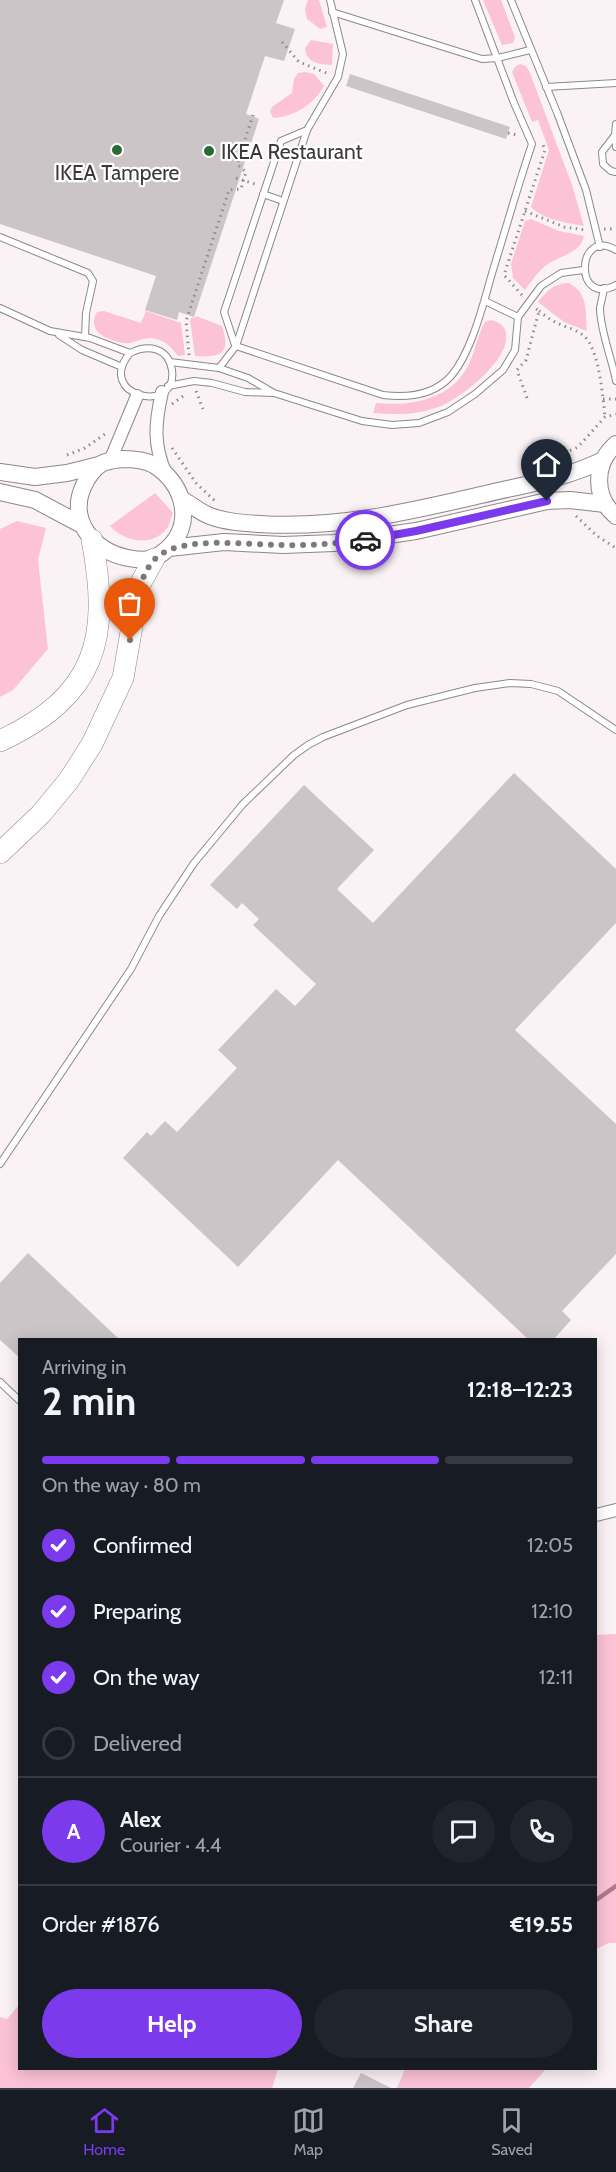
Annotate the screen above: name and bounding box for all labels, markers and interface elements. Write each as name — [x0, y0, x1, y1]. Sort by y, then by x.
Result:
place label: IKEA Restaurant — [221, 139, 363, 164]
marker: IKEA Tampere — [110, 143, 124, 157]
marker: IKEA Restaurant — [202, 144, 216, 158]
place label: IKEA Tampere — [55, 160, 179, 185]
pin — [521, 439, 572, 501]
icon: home — [530, 448, 563, 481]
courier — [335, 510, 395, 570]
icon: car — [349, 524, 382, 557]
pin — [104, 578, 155, 640]
icon: bag — [113, 587, 146, 620]
text: Arriving in — [42, 1355, 126, 1379]
text: 12:18–12:23 — [467, 1376, 573, 1403]
text: 2 min — [42, 1377, 136, 1425]
text: On the way · 80 m — [42, 1473, 201, 1497]
icon: check — [42, 1529, 75, 1562]
text: Confirmed — [93, 1532, 192, 1559]
text: 12:05 — [527, 1533, 573, 1557]
icon: check — [42, 1595, 75, 1628]
text: Preparing — [93, 1598, 181, 1625]
text: 12:10 — [531, 1599, 573, 1623]
icon: check — [42, 1661, 75, 1694]
text: On the way — [93, 1664, 200, 1691]
text: 12:11 — [539, 1665, 573, 1689]
text: Delivered — [93, 1730, 182, 1757]
button: chat — [432, 1800, 495, 1863]
button: phone — [510, 1800, 573, 1863]
text: Alex — [120, 1806, 161, 1833]
text: A — [67, 1818, 80, 1845]
text: Courier · 4.4 — [120, 1833, 221, 1857]
text: Order #1876 — [42, 1911, 160, 1938]
text: €19.55 — [510, 1911, 573, 1938]
button: Help — [42, 1989, 302, 2058]
button: Share — [314, 1989, 573, 2058]
tab: Home — [83, 2104, 125, 2159]
tab: Map — [292, 2104, 325, 2159]
tab: Saved — [491, 2104, 533, 2159]

